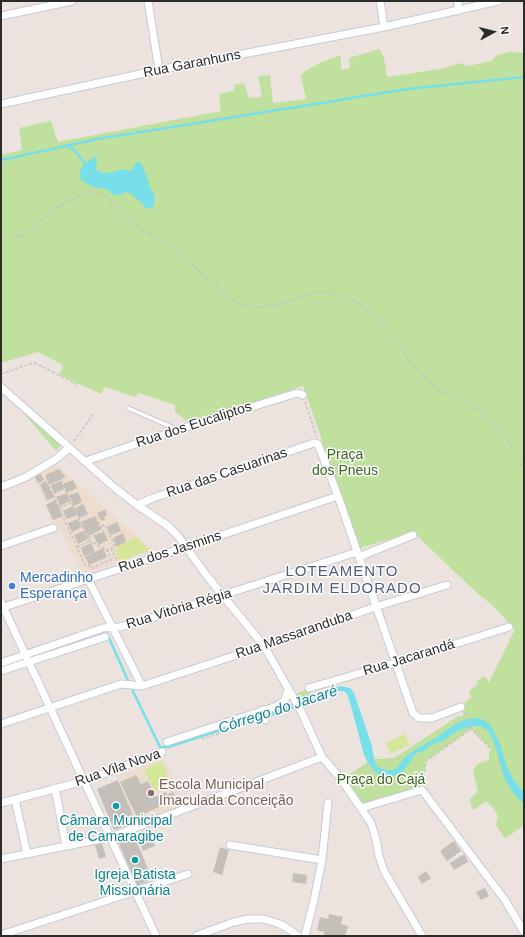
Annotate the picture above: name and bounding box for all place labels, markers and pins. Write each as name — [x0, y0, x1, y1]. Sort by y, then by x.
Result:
place label: Mercadinho Esperança — [20, 570, 93, 602]
marker: Mercadinho Esperança — [7, 581, 17, 591]
place label: Escola Municipal Imaculada Conceição — [159, 777, 294, 810]
marker: Escola Municipal Imaculada Conceição — [146, 788, 156, 798]
marker: Câmara Municipal de Camaragibe — [111, 801, 121, 811]
place label: Câmara Municipal de Camaragibe — [60, 813, 172, 846]
marker: Igreja Batista Missionária — [130, 855, 140, 865]
place label: Igreja Batista Missionária — [94, 867, 176, 900]

